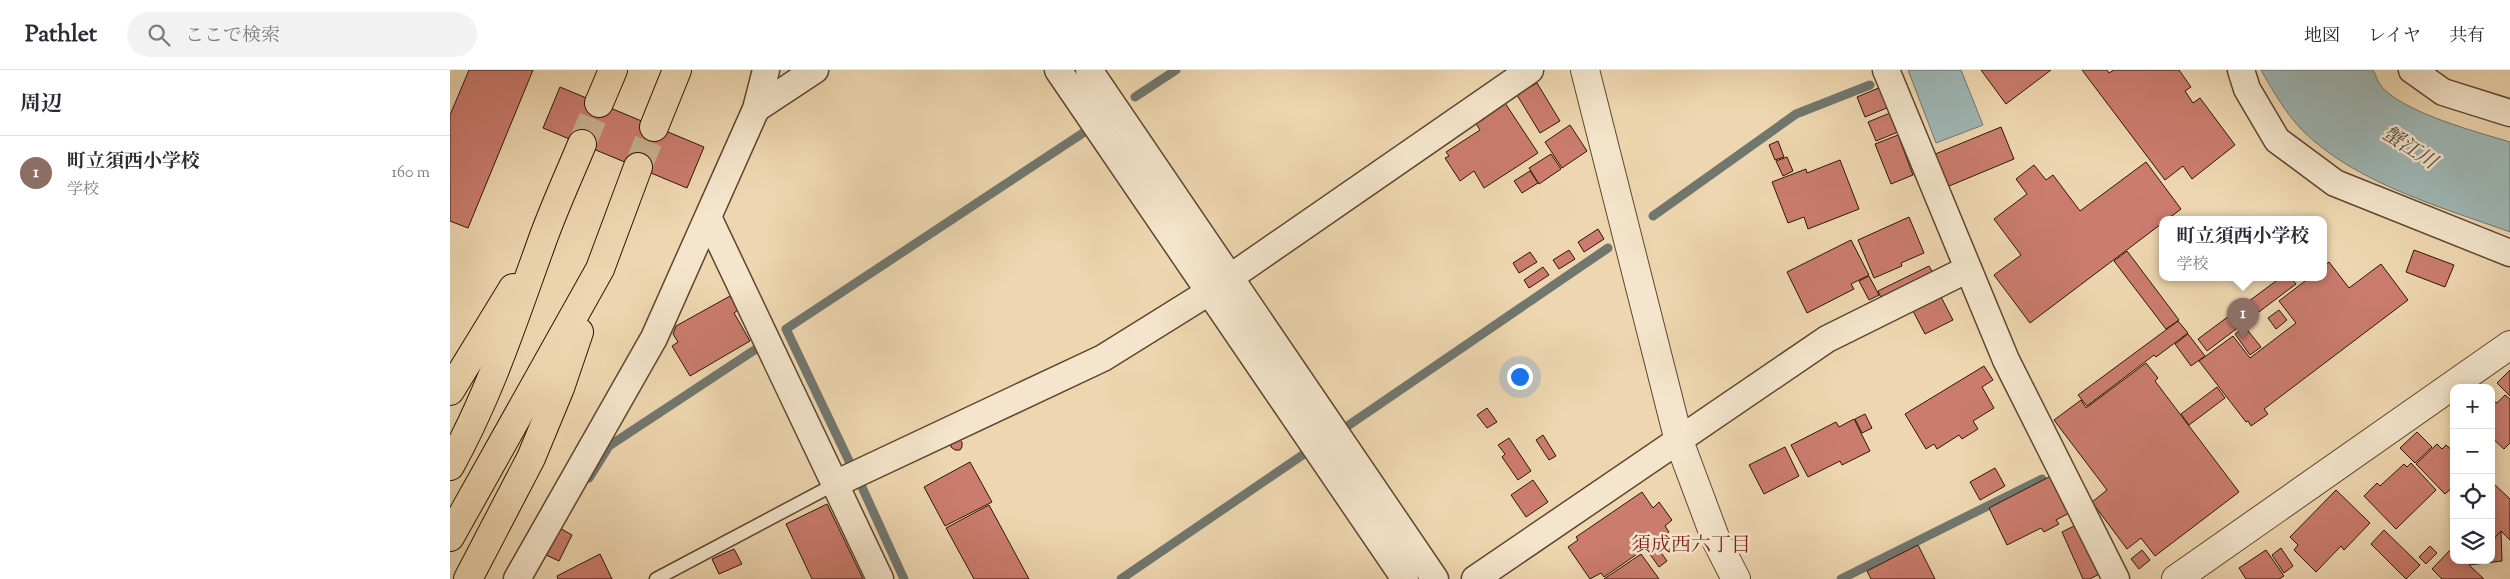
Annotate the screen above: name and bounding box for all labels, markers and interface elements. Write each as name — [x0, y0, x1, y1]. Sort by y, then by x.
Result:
search box — [127, 12, 477, 57]
text: Pathlet — [25, 18, 97, 52]
icon: search — [145, 21, 173, 49]
text: ここで検索 — [185, 23, 280, 50]
text: 地図 — [2304, 24, 2340, 50]
text: レイヤ — [2368, 24, 2421, 50]
text: 共有 — [2449, 24, 2485, 50]
text: 周辺 — [20, 90, 62, 120]
water label: 蟹江川 — [2376, 121, 2443, 179]
text: 町立須西小学校 — [67, 149, 200, 176]
text: 1 — [33, 162, 39, 185]
text: 160 m — [392, 162, 430, 185]
text: 学校 — [67, 179, 99, 202]
popup — [2159, 216, 2327, 281]
text: 町立須西小学校 — [2176, 224, 2310, 251]
text: 学校 — [2176, 254, 2209, 277]
pin: 1 — [2227, 298, 2259, 339]
your location — [1507, 364, 1533, 390]
map controls — [2450, 384, 2495, 564]
button: + — [2450, 384, 2495, 429]
button: − — [2450, 429, 2495, 474]
button: locate — [2450, 474, 2495, 519]
button: layers — [2450, 519, 2495, 564]
district label: 須成西六丁目 — [1631, 532, 1751, 561]

